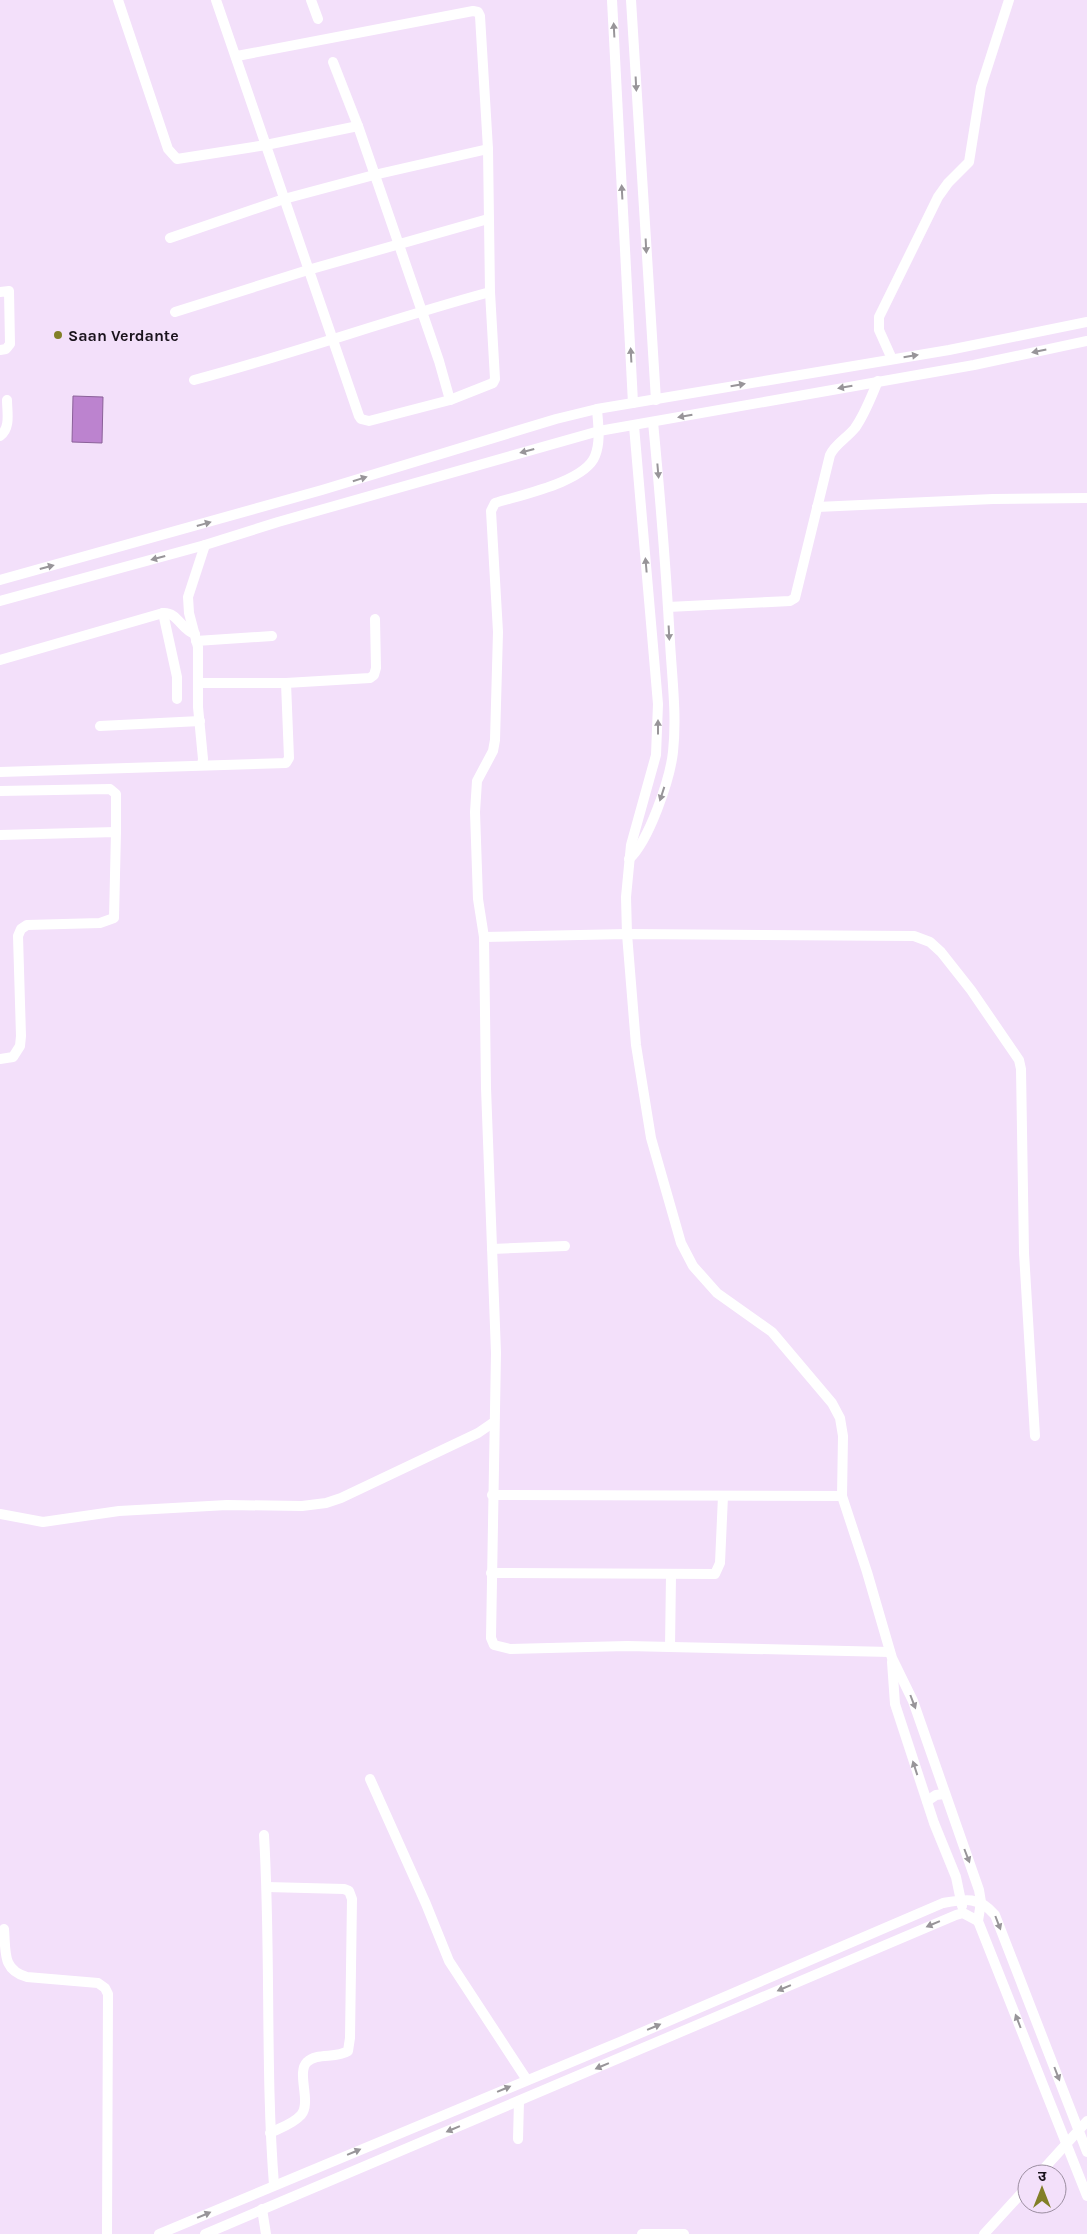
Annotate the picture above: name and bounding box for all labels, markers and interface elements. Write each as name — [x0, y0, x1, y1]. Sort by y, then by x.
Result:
one-way arrow — [609, 22, 617, 38]
one-way arrow — [633, 76, 641, 92]
one-way arrow — [618, 184, 626, 200]
one-way arrow — [642, 238, 650, 254]
place label: Saan Verdante — [68, 326, 179, 345]
marker: Saan Verdante — [52, 329, 64, 341]
one-way arrow — [626, 346, 634, 362]
one-way arrow — [1032, 347, 1047, 355]
one-way arrow — [903, 351, 919, 359]
one-way arrow — [730, 381, 746, 389]
one-way arrow — [837, 383, 853, 391]
one-way arrow — [677, 413, 693, 421]
one-way arrow — [519, 447, 534, 455]
one-way arrow — [654, 463, 662, 479]
one-way arrow — [352, 474, 367, 482]
one-way arrow — [196, 519, 211, 527]
one-way arrow — [150, 554, 165, 562]
one-way arrow — [641, 556, 649, 572]
one-way arrow — [39, 563, 55, 571]
one-way arrow — [666, 625, 674, 641]
one-way arrow — [654, 718, 662, 734]
one-way arrow — [657, 786, 665, 801]
one-way arrow — [910, 1695, 917, 1710]
one-way arrow — [911, 1760, 919, 1775]
one-way arrow — [963, 1848, 971, 1863]
one-way arrow — [994, 1916, 1002, 1931]
one-way arrow — [926, 1921, 940, 1929]
one-way arrow — [777, 1985, 791, 1993]
one-way arrow — [1013, 2014, 1021, 2028]
one-way arrow — [647, 2023, 662, 2031]
one-way arrow — [594, 2062, 609, 2070]
one-way arrow — [1054, 2067, 1061, 2082]
one-way arrow — [497, 2085, 511, 2093]
one-way arrow — [445, 2125, 460, 2133]
one-way arrow — [347, 2148, 361, 2156]
north arrow — [1017, 2164, 1067, 2214]
text: उ — [1038, 2168, 1047, 2185]
one-way arrow — [197, 2211, 212, 2219]

